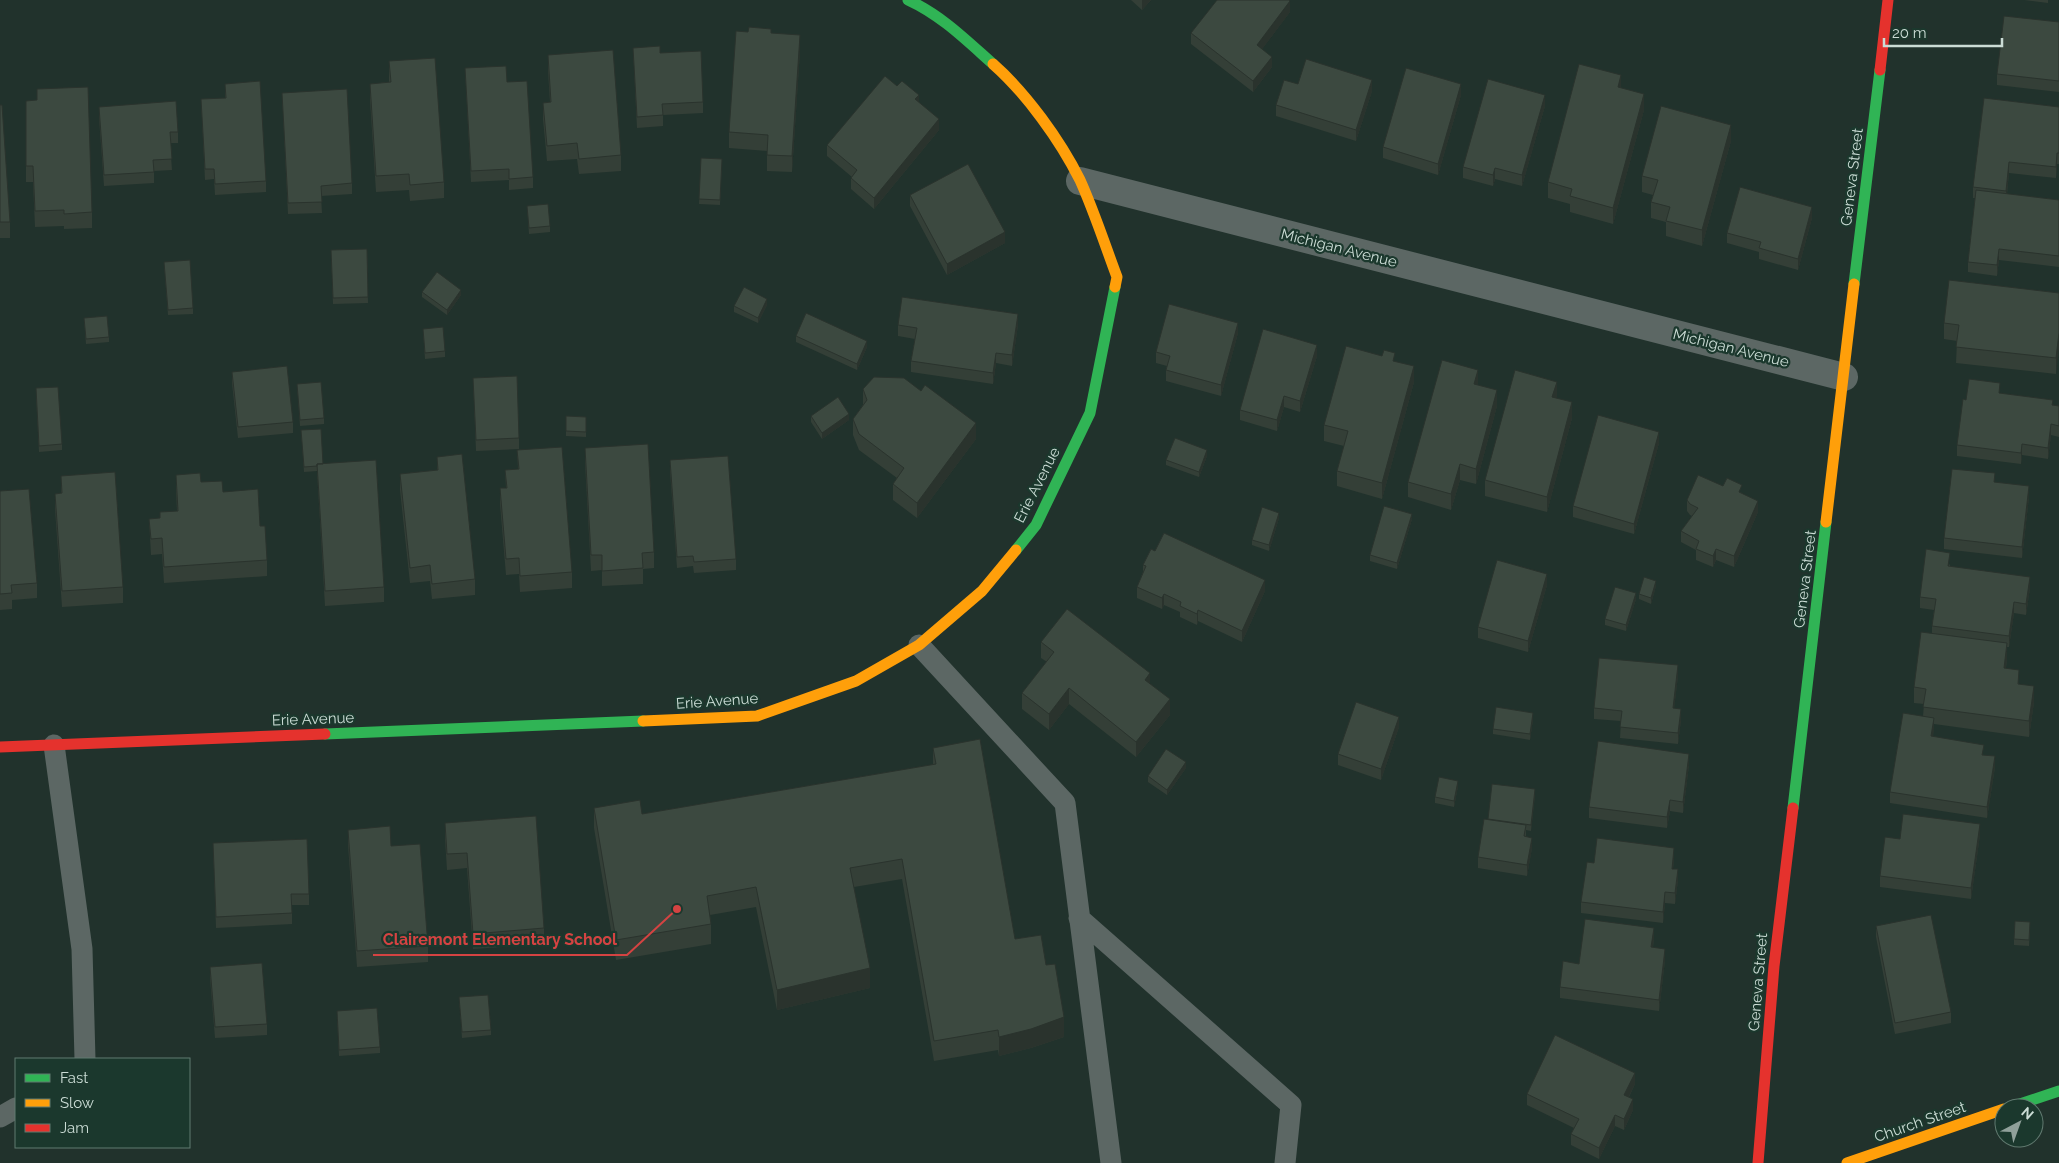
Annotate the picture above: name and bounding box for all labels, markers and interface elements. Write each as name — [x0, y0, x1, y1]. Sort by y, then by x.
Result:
scale bar — [1884, 15, 2002, 47]
text: 20 m — [1892, 24, 1927, 42]
street label: Geneva Street — [1837, 127, 1867, 227]
street label: Michigan Avenue — [1279, 225, 1399, 271]
street label: Michigan Avenue — [1671, 325, 1791, 371]
street label: Erie Avenue — [1010, 444, 1064, 526]
street label: Geneva Street — [1790, 529, 1820, 629]
street label: Erie Avenue — [675, 689, 759, 713]
street label: Erie Avenue — [272, 709, 355, 729]
callout: Clairemont Elementary School — [373, 924, 627, 955]
text: Clairemont Elementary School — [383, 930, 618, 949]
street label: Geneva Street — [1745, 932, 1771, 1032]
legend — [15, 1058, 190, 1148]
text: Fast — [60, 1069, 88, 1087]
text: Slow — [60, 1094, 94, 1112]
street label: Church Street — [1872, 1098, 1968, 1146]
north arrow — [1994, 1098, 2044, 1148]
text: N — [2018, 1104, 2037, 1123]
text: Jam — [60, 1119, 89, 1137]

